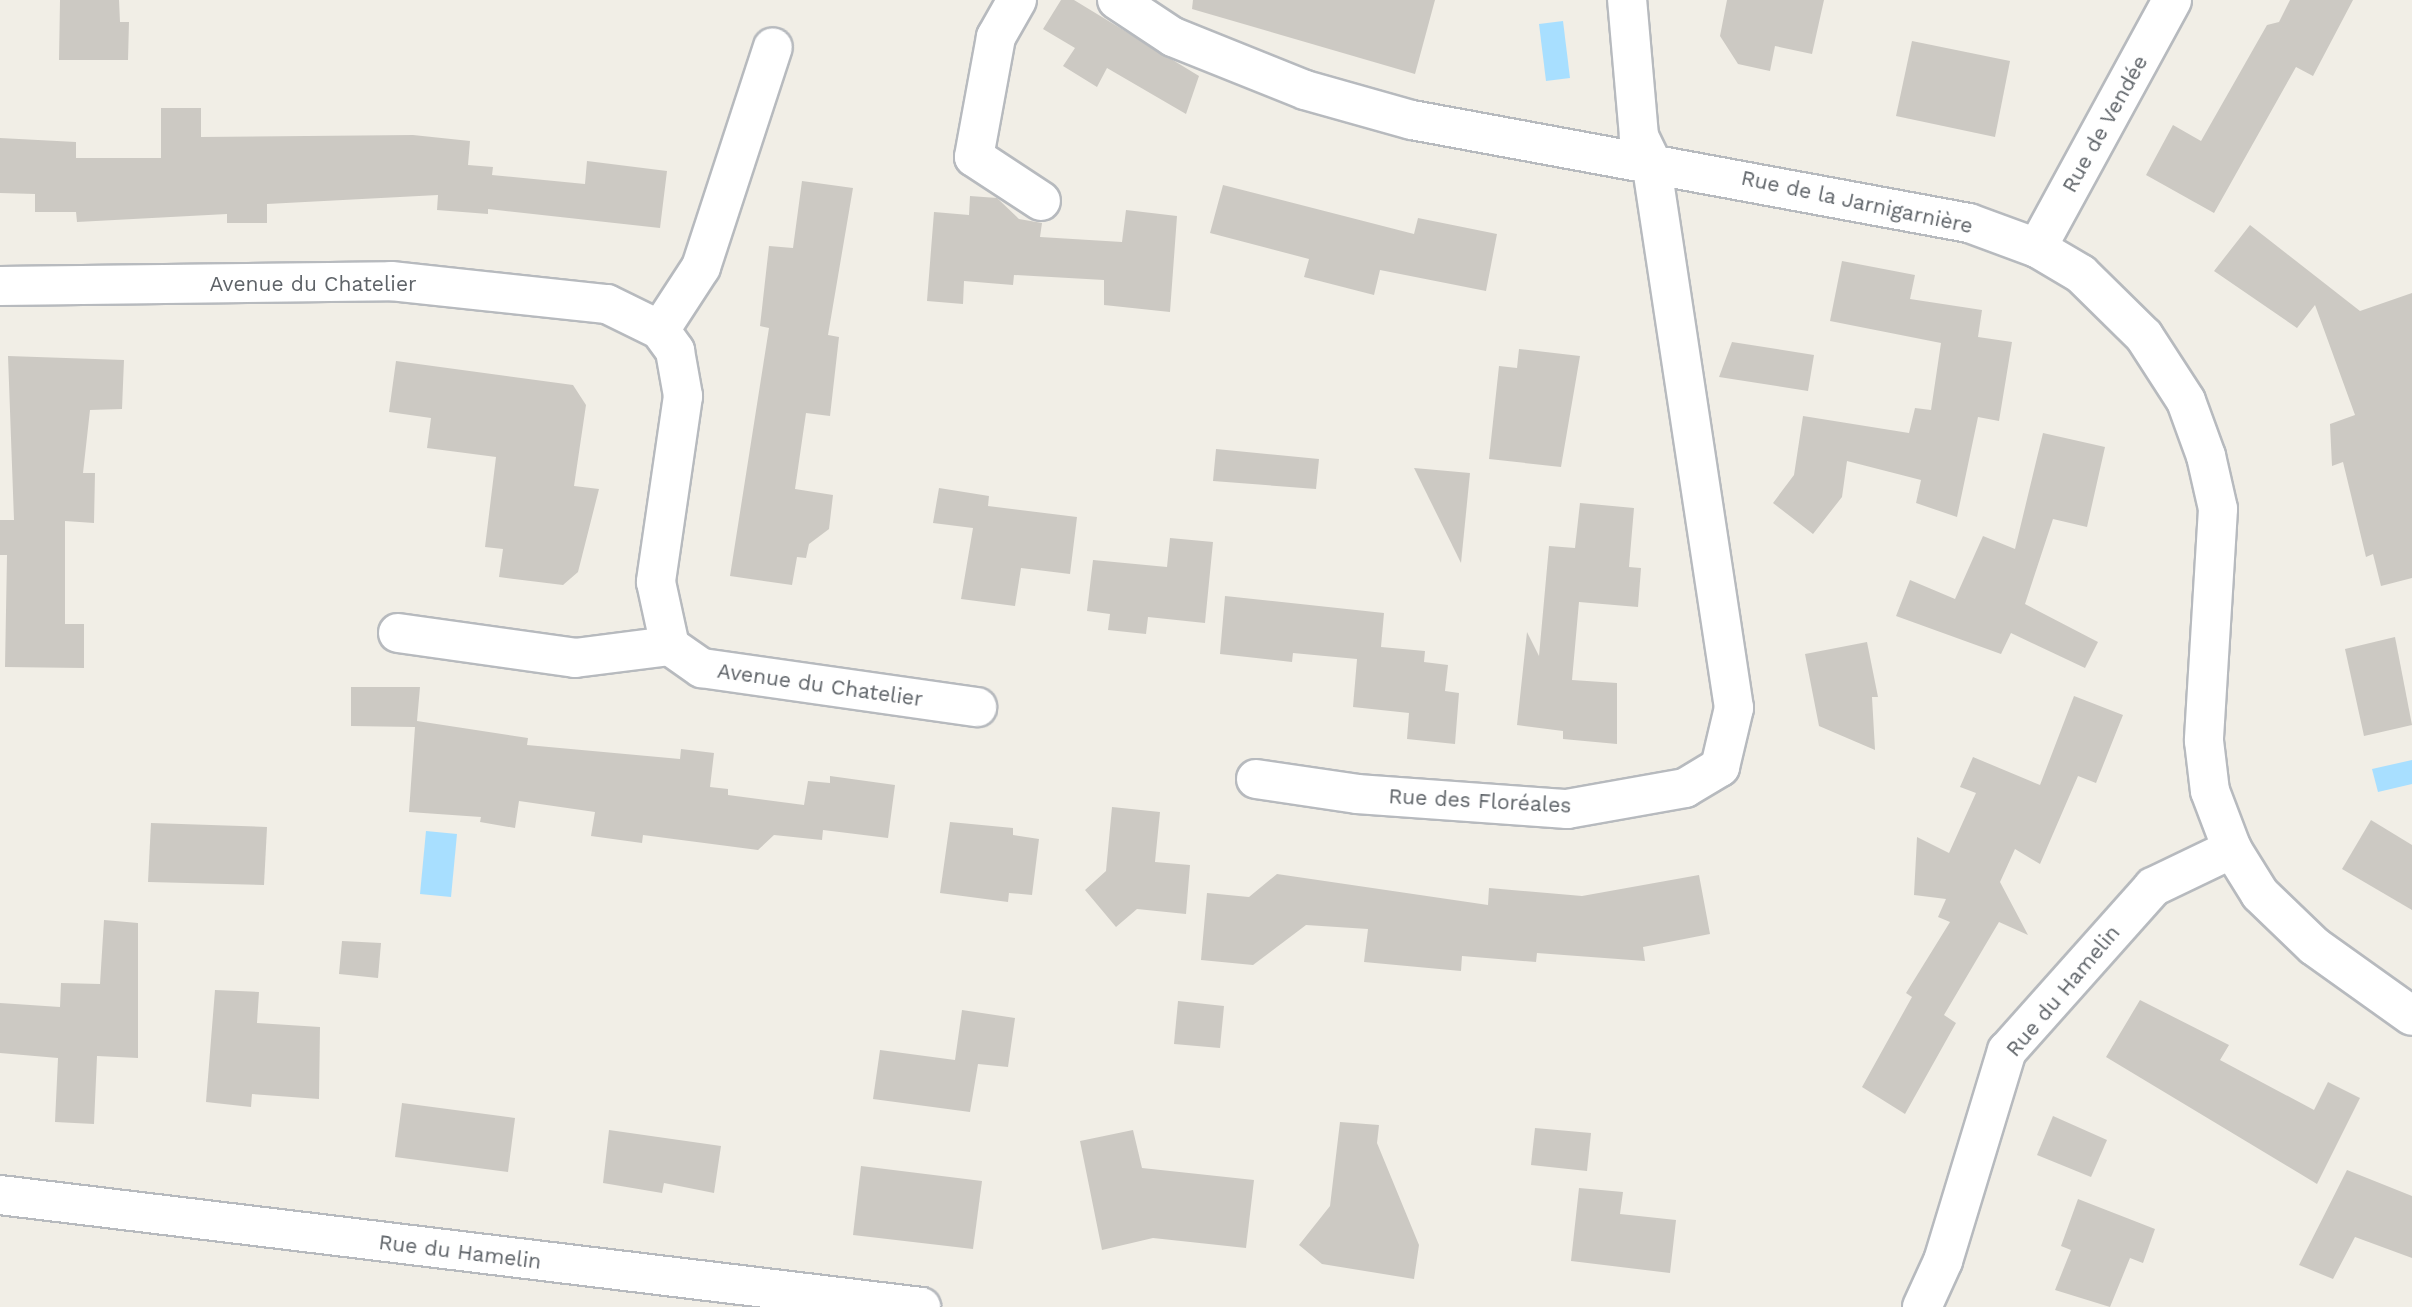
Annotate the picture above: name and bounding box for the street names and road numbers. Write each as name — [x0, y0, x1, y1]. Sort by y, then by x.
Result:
street label: Rue de Vendée — [2057, 51, 2153, 197]
street label: Rue de la Jarnigarnière — [1738, 165, 1976, 239]
street label: Avenue du Chatelier — [209, 271, 417, 297]
street label: Avenue du Chatelier — [716, 658, 924, 712]
street label: Rue des Floréales — [1388, 784, 1572, 818]
street label: Rue du Hamelin — [2001, 920, 2125, 1062]
street label: Rue du Hamelin — [377, 1230, 543, 1274]

